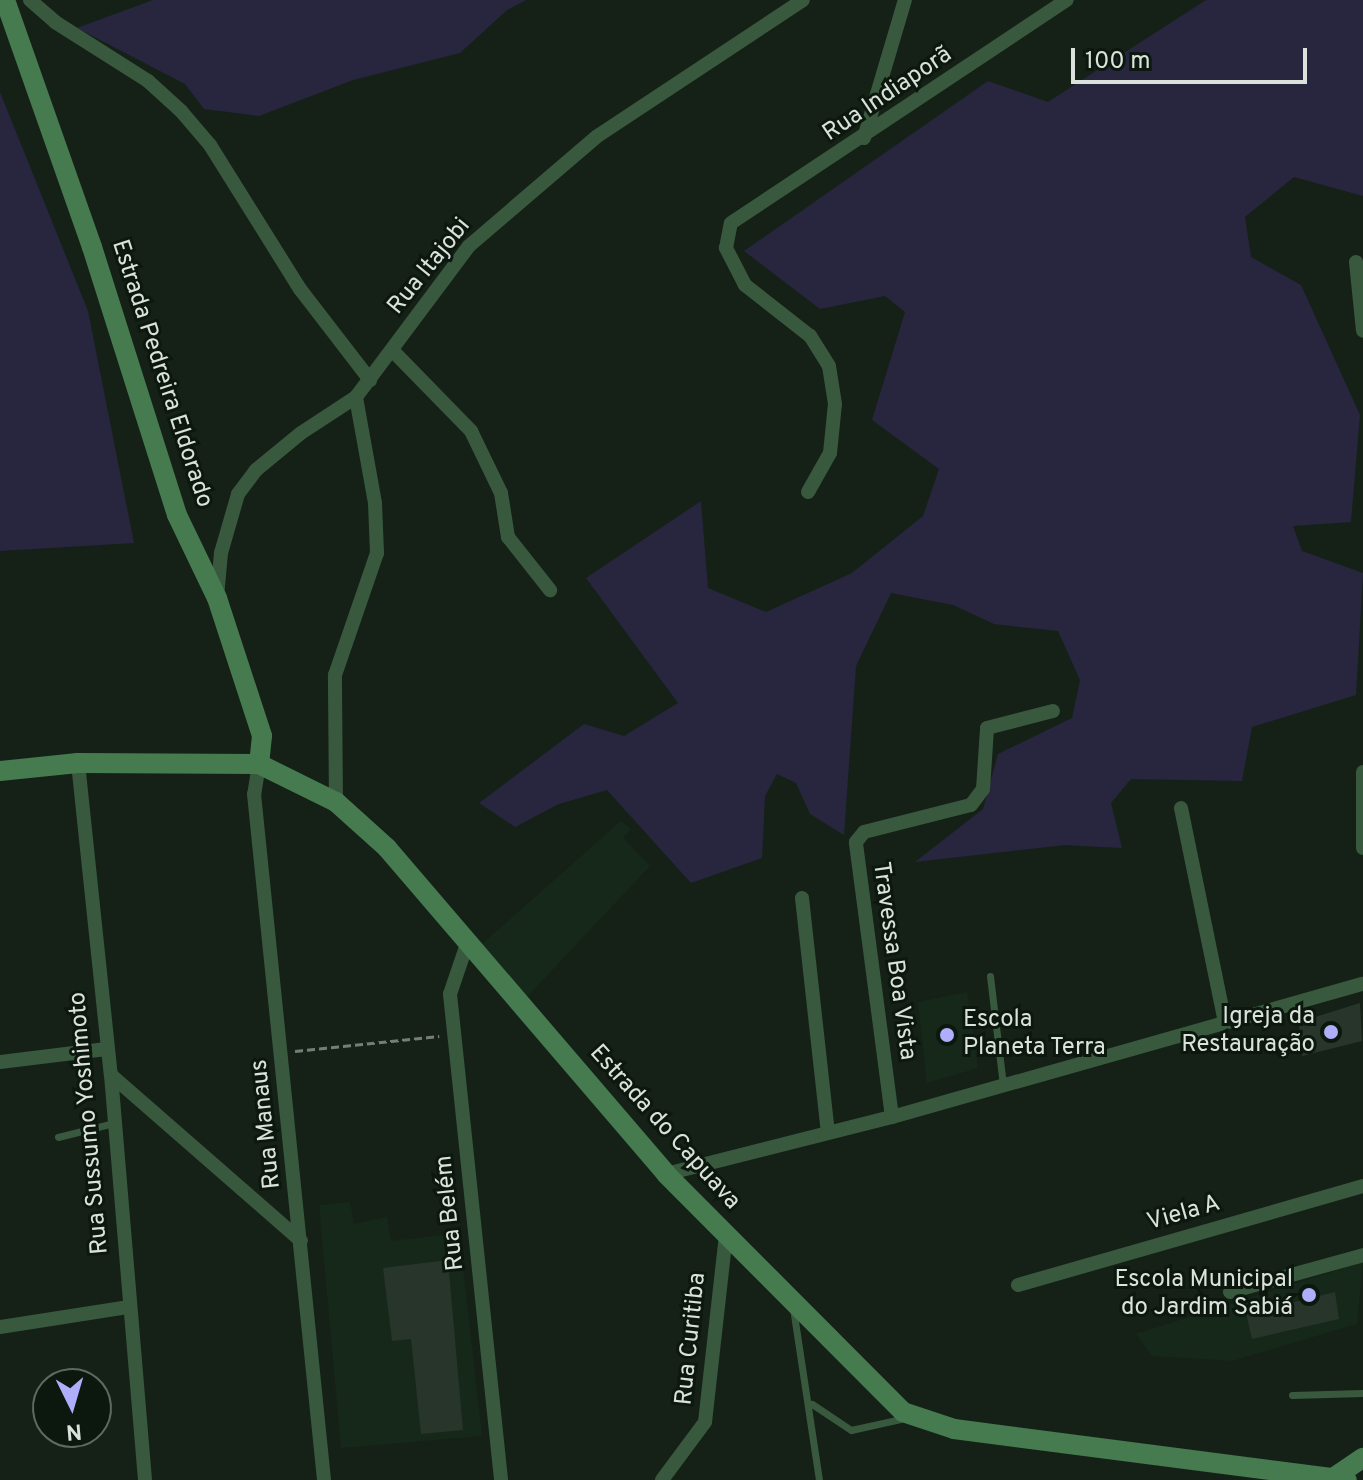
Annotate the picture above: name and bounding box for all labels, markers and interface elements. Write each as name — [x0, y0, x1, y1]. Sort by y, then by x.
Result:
scale bar — [1075, 32, 1311, 82]
street label: Rua Indiaporã — [818, 41, 958, 149]
text: 100 m — [1085, 47, 1151, 77]
street label: Rua Itajobi — [382, 213, 478, 321]
street label: Estrada Pedreira Eldorado — [104, 237, 218, 511]
street label: Travessa Boa Vista — [865, 860, 921, 1062]
street label: Rua Sussumo Yoshimoto — [64, 990, 116, 1256]
place label: Igreja da Restauração — [1181, 1004, 1315, 1060]
place label: Escola Planeta Terra — [963, 1007, 1107, 1063]
marker: Igreja da Restauração — [1322, 1023, 1340, 1041]
marker: Escola Planeta Terra — [938, 1026, 956, 1044]
street label: Estrada do Capuava — [582, 1040, 746, 1216]
street label: Rua Manaus — [246, 1058, 288, 1190]
street label: Rua Belém — [431, 1154, 471, 1272]
street label: Viela A — [1144, 1190, 1224, 1238]
place label: Escola Municipal do Jardim Sabiá — [1114, 1267, 1293, 1323]
street label: Rua Curitiba — [671, 1271, 713, 1407]
marker: Escola Municipal do Jardim Sabiá — [1300, 1286, 1318, 1304]
north arrow — [32, 1368, 112, 1448]
text: N — [65, 1416, 83, 1445]

